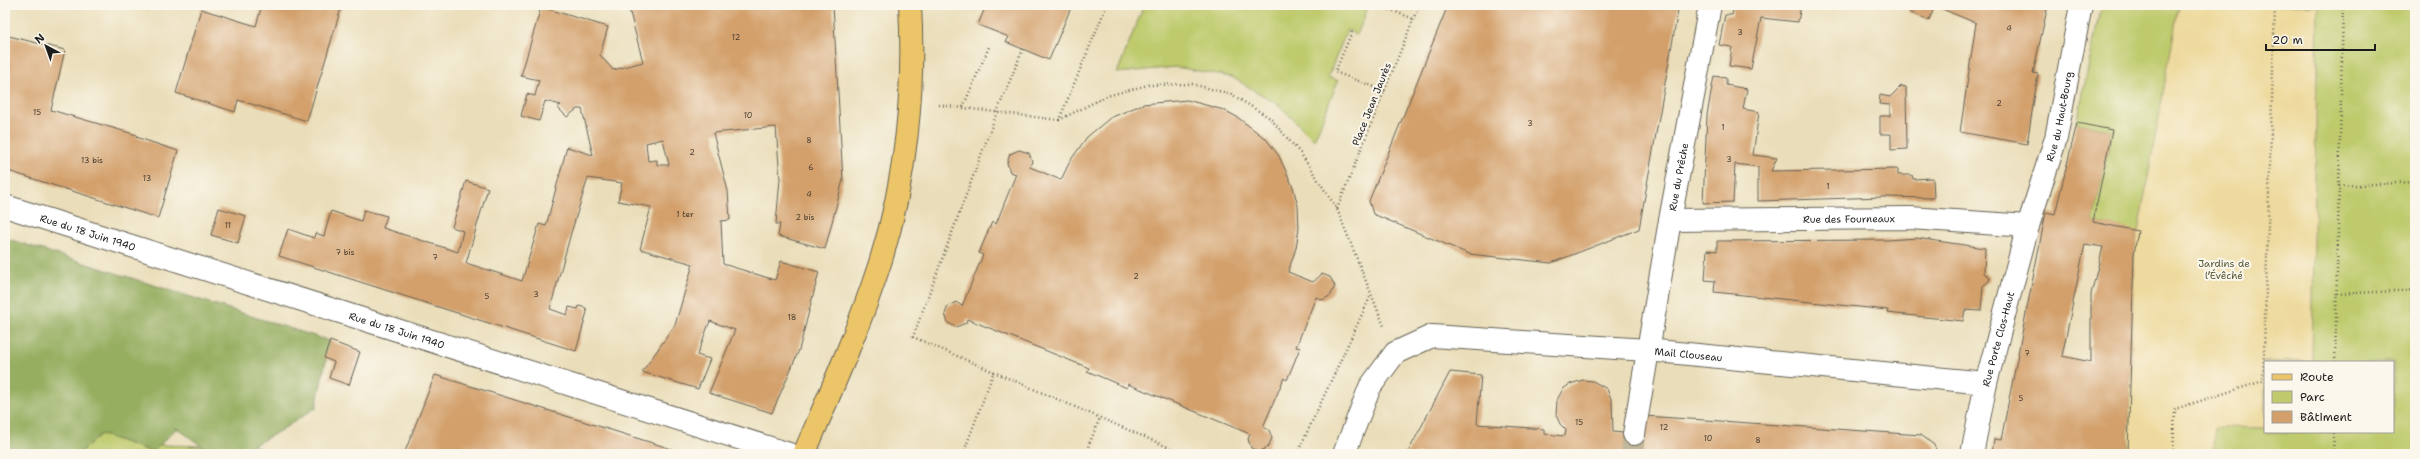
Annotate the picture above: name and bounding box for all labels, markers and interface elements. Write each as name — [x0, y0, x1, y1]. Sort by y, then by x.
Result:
house number: 4 — [2006, 23, 2012, 34]
north arrow — [26, 26, 66, 66]
scale bar — [2266, 26, 2375, 52]
house number: 3 — [1737, 27, 1743, 38]
text: N — [32, 30, 48, 47]
house number: 12 — [732, 32, 741, 43]
text: 20 m — [2272, 32, 2303, 48]
street label: Place Jean Jaurès — [1349, 61, 1394, 148]
street label: Rue du Haut-Bourg — [2043, 70, 2075, 163]
house number: 2 — [1996, 98, 2002, 109]
house number: 15 — [33, 107, 41, 118]
house number: 10 — [744, 110, 752, 121]
house number: 3 — [1527, 118, 1533, 129]
house number: 1 — [1721, 122, 1725, 133]
house number: 8 — [806, 135, 812, 146]
street label: Rue du Prêche — [1666, 141, 1691, 212]
house number: 2 — [689, 147, 695, 158]
house number: 3 — [1726, 154, 1732, 165]
house number: 13 bis — [81, 155, 103, 166]
house number: 6 — [808, 162, 814, 173]
house number: 13 — [143, 173, 151, 184]
house number: 1 — [1826, 181, 1830, 192]
house number: 4 — [806, 189, 812, 200]
house number: 1 ter — [676, 209, 694, 220]
street label: Rue du 18 Juin 1940 — [38, 212, 137, 254]
house number: 2 bis — [795, 212, 815, 223]
street label: Rue des Fourneaux — [1803, 212, 1895, 226]
house number: 11 — [225, 220, 231, 231]
house number: 7 bis — [335, 247, 355, 258]
house number: 7 — [432, 252, 438, 263]
park label: Jardins de l’Évêché — [2198, 257, 2250, 282]
house number: 2 — [1133, 271, 1139, 282]
house number: 3 — [533, 289, 539, 300]
street label: Rue Porte Clos-Haut — [1979, 290, 2017, 388]
house number: 5 — [485, 291, 490, 302]
street label: Rue du 18 Juin 1940 — [347, 309, 446, 352]
house number: 18 — [788, 312, 796, 323]
street label: Mail Clouseau — [1654, 345, 1723, 364]
house number: 7 — [2024, 348, 2030, 359]
legend — [2264, 361, 2394, 433]
text: Route — [2300, 369, 2334, 385]
text: Parc — [2300, 389, 2325, 405]
house number: 5 — [2019, 393, 2024, 404]
text: Bâtiment — [2300, 409, 2352, 425]
house number: 15 — [1575, 417, 1583, 428]
house number: 12 — [1660, 422, 1669, 433]
house number: 10 — [1704, 433, 1712, 444]
house number: 8 — [1755, 435, 1761, 446]

